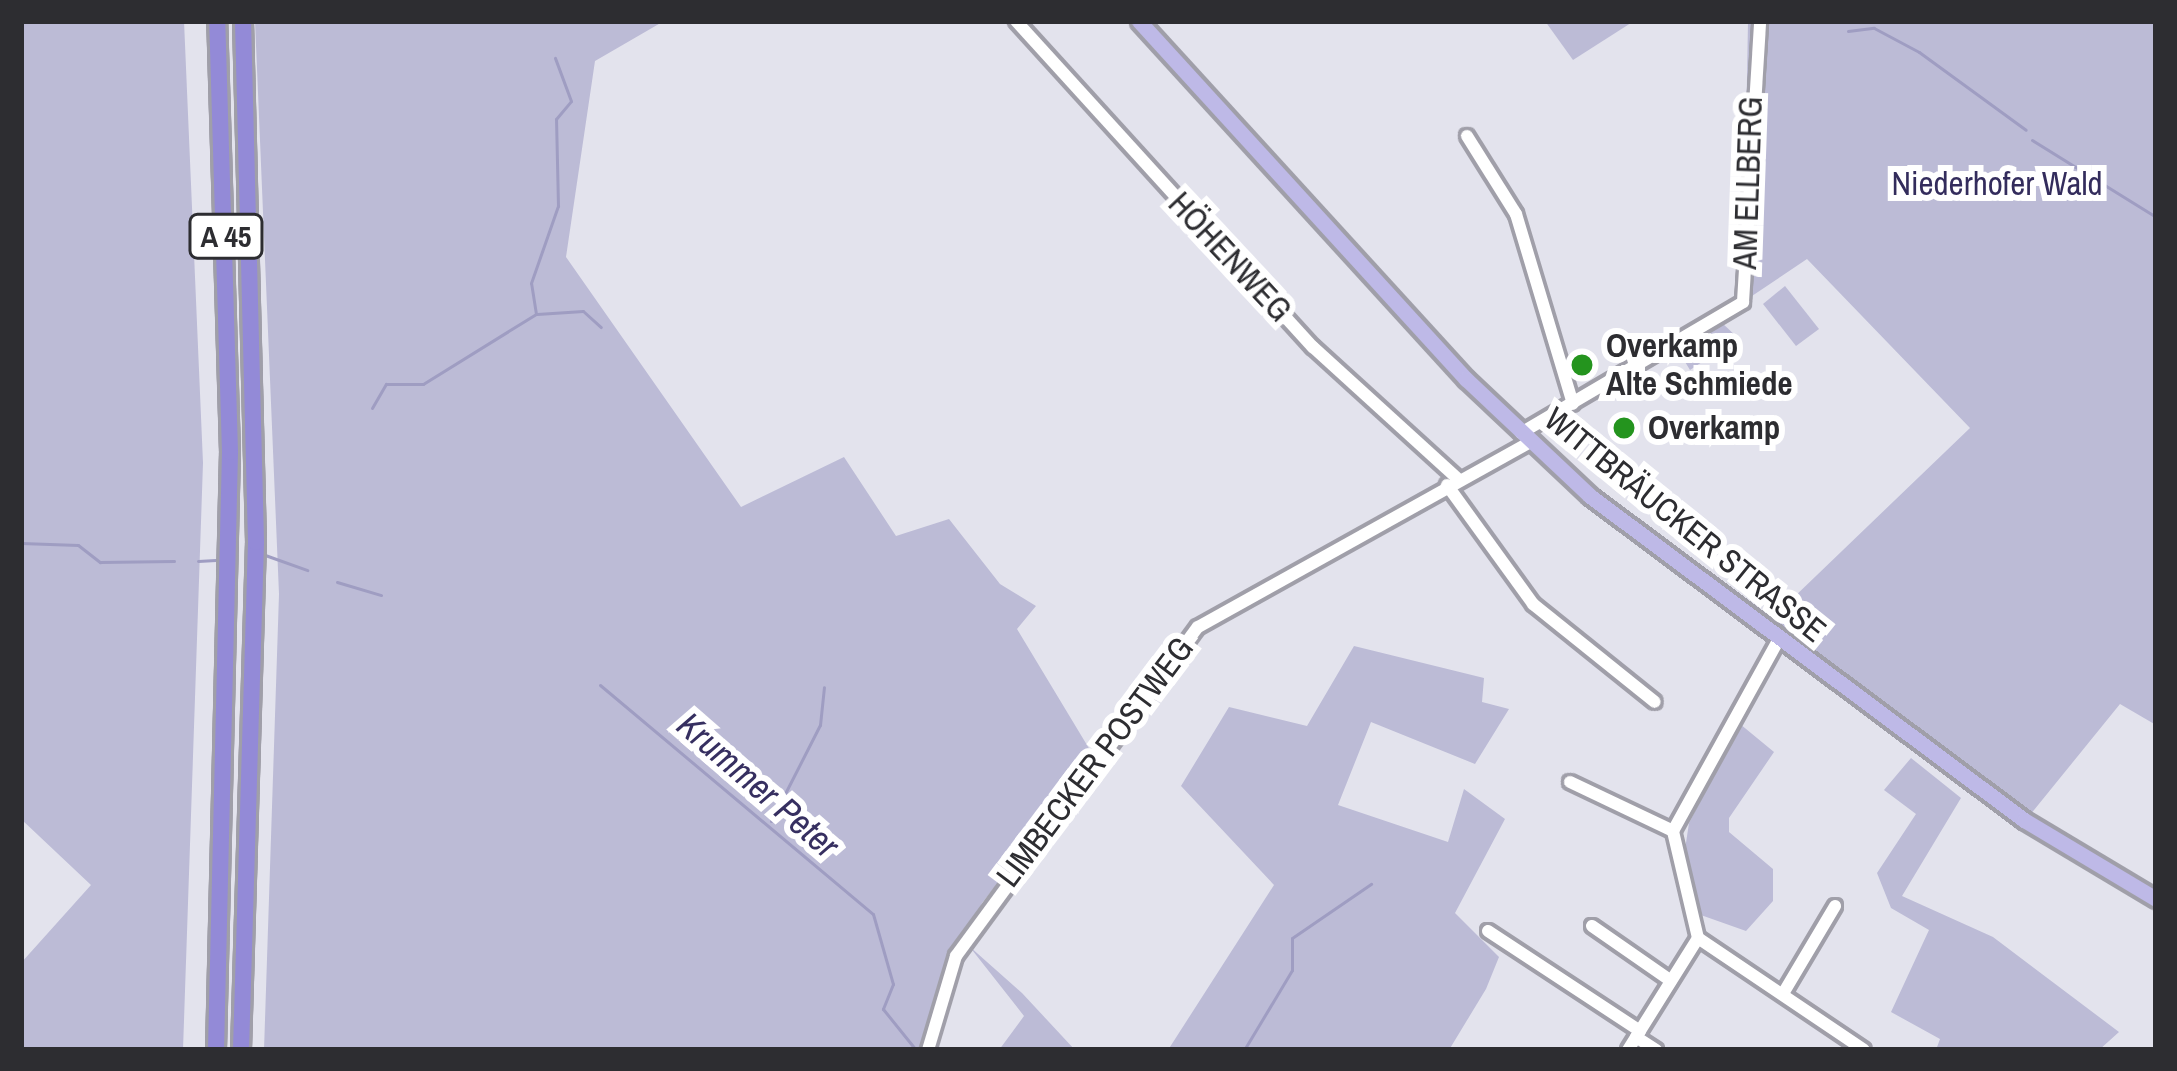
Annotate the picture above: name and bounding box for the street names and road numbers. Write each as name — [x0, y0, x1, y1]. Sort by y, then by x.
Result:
street label: AM ELLBERG — [1725, 96, 1771, 270]
street label: HÖHENWEG — [1160, 184, 1300, 330]
road number: A 45 — [187, 212, 265, 260]
street label: WITTBRÄUCKER STRASSE — [1536, 399, 1834, 651]
street label: LIMBECKER POSTWEG — [988, 629, 1202, 895]

